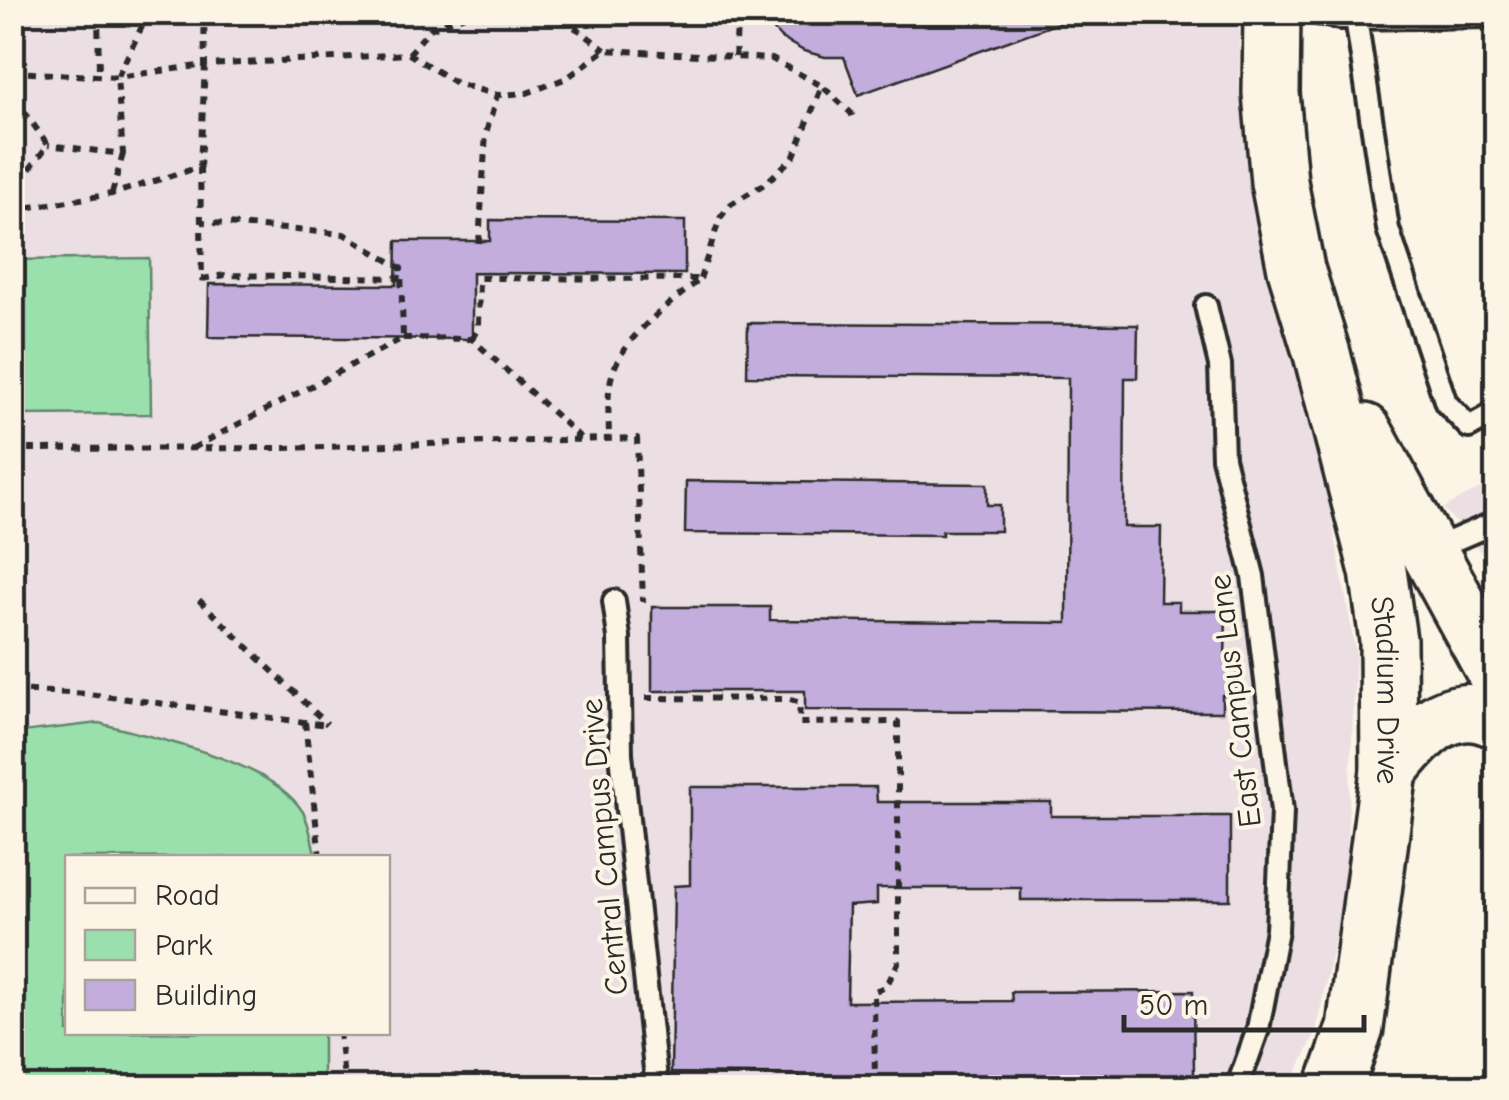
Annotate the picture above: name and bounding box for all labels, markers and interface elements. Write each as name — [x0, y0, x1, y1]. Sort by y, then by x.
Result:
street label: East Campus Lane — [1201, 572, 1269, 830]
street label: Stadium Drive — [1363, 594, 1408, 787]
street label: Central Campus Drive — [573, 697, 635, 997]
legend — [65, 855, 390, 1035]
text: Road — [155, 878, 220, 913]
text: Park — [155, 928, 213, 963]
scale bar — [1124, 970, 1364, 1032]
text: Building — [155, 978, 258, 1013]
text: 50 m — [1139, 988, 1208, 1023]

